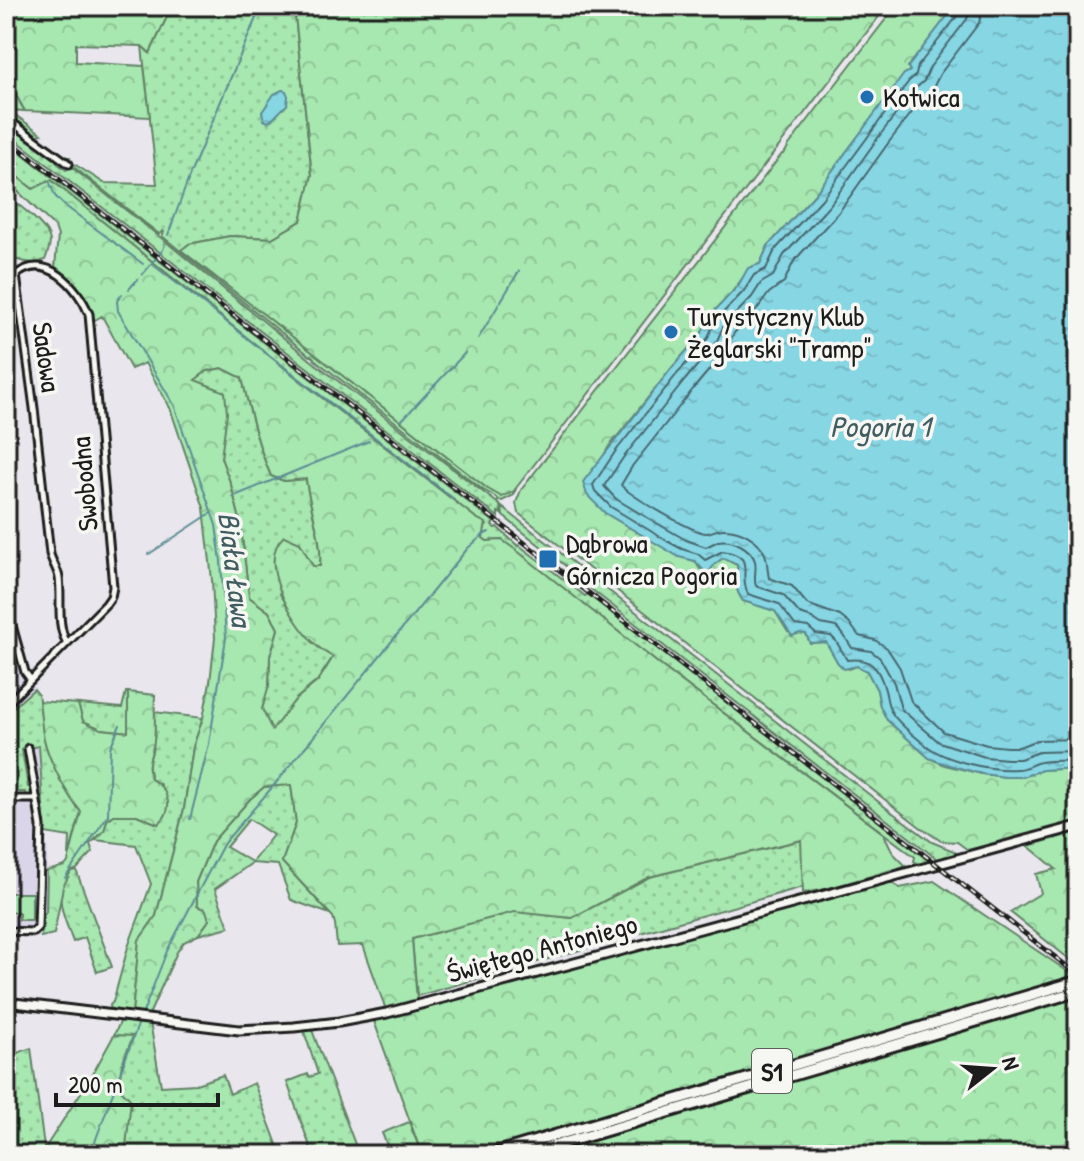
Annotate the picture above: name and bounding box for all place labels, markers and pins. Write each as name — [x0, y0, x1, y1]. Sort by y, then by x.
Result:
place label: Kotwica — [883, 78, 960, 116]
marker: Kotwica — [858, 88, 876, 106]
place label: Turystyczny Klub Żeglarski "Tramp" — [687, 297, 872, 367]
marker: Turystyczny Klub Żeglarski "Tramp" — [662, 323, 680, 341]
place label: Dąbrowa Górnicza Pogoria — [566, 524, 737, 594]
marker: Dąbrowa Górnicza Pogoria — [537, 548, 559, 570]

